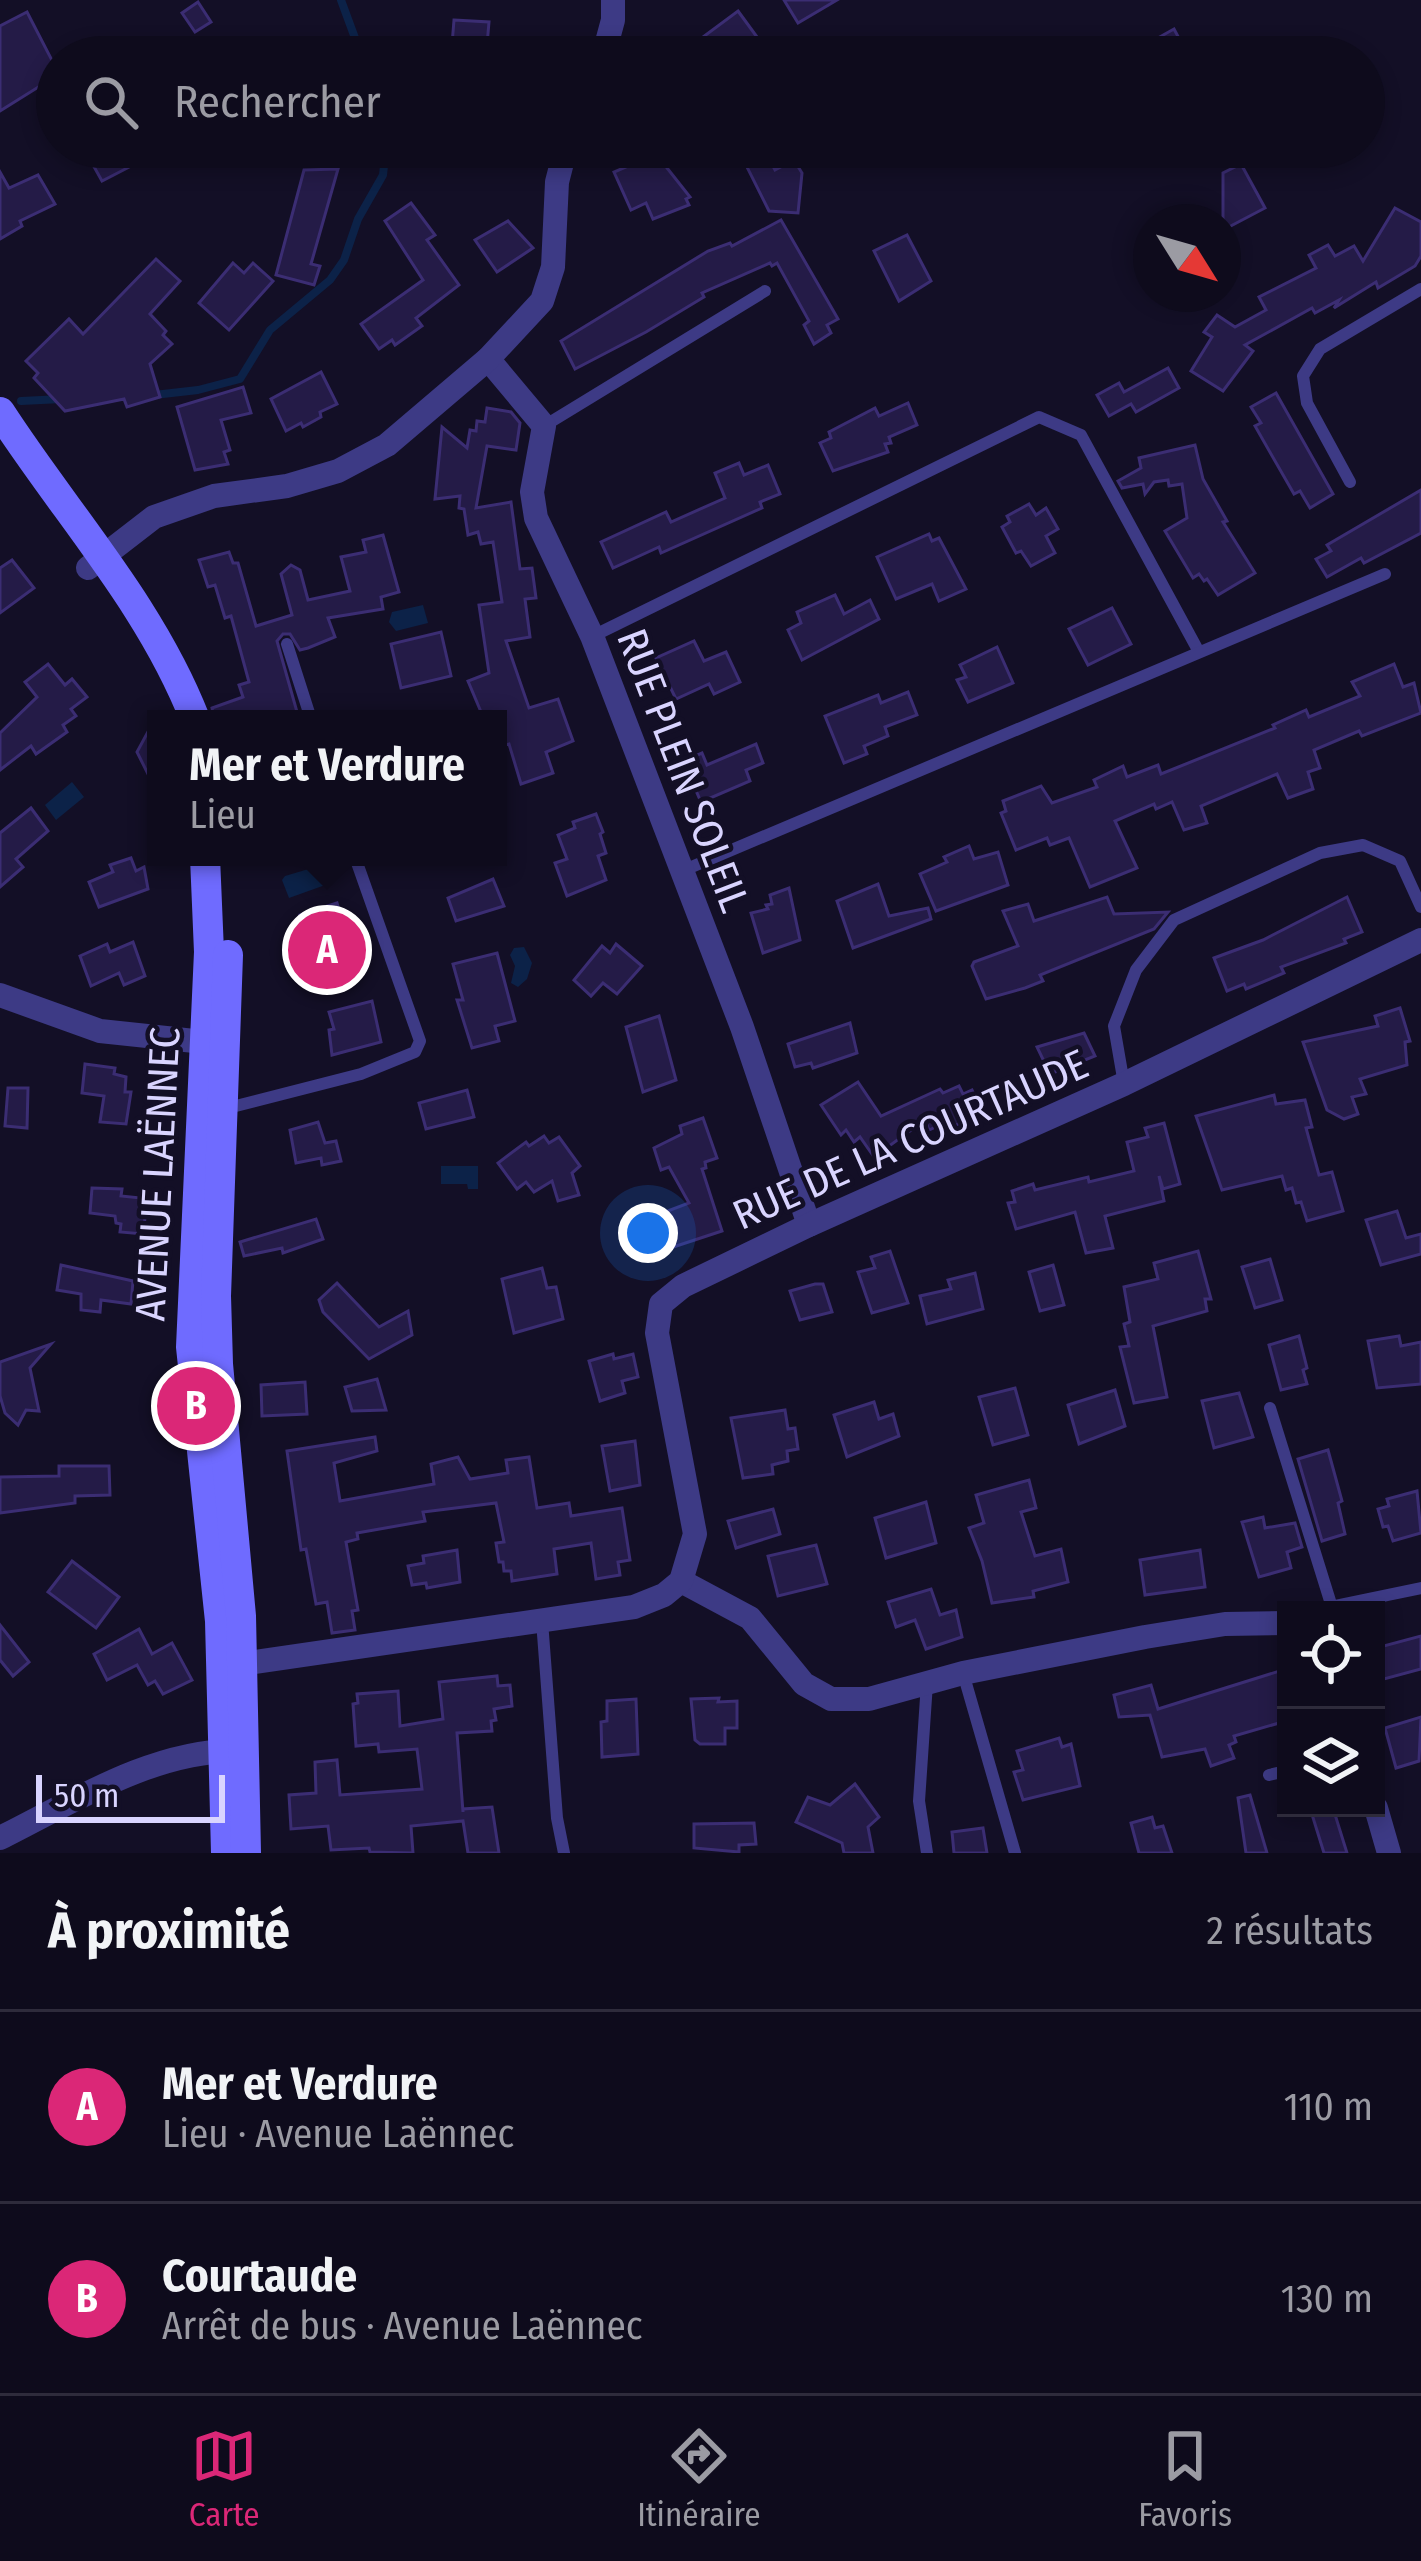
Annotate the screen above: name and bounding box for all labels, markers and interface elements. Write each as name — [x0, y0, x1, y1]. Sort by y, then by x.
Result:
search box — [36, 36, 1385, 168]
icon: search — [78, 69, 144, 135]
text: Rechercher — [174, 75, 381, 129]
north arrow — [1133, 204, 1241, 312]
street label: RUE PLEIN SOLEIL — [606, 622, 760, 919]
popup — [147, 710, 507, 866]
text: Mer et Verdure — [189, 738, 465, 792]
text: Lieu — [189, 792, 256, 838]
pin: A — [288, 905, 366, 995]
street label: AVENUE LAËNNEC — [125, 1026, 191, 1322]
street label: RUE DE LA COURTAUDE — [725, 1039, 1095, 1241]
your location — [618, 1203, 678, 1263]
pin: B — [157, 1361, 235, 1451]
map controls — [1277, 1601, 1385, 1817]
button: locate — [1277, 1601, 1385, 1709]
button: layers — [1277, 1709, 1385, 1817]
scale bar — [36, 1769, 225, 1822]
text: 50 m — [54, 1776, 119, 1816]
text: À proximité — [48, 1900, 290, 1962]
text: 2 résultats — [1207, 1908, 1373, 1954]
text: Mer et Verdure — [162, 2057, 438, 2111]
text: A — [76, 2084, 98, 2130]
text: 110 m — [1284, 2084, 1373, 2130]
text: Lieu · Avenue Laënnec — [162, 2111, 514, 2157]
text: Courtaude — [162, 2249, 357, 2303]
text: B — [76, 2276, 98, 2322]
text: 130 m — [1281, 2276, 1373, 2322]
text: Arrêt de bus · Avenue Laënnec — [162, 2303, 642, 2349]
tab: Carte — [189, 2423, 260, 2535]
tab: Itinéraire — [637, 2423, 761, 2535]
tab: Favoris — [1138, 2423, 1232, 2535]

